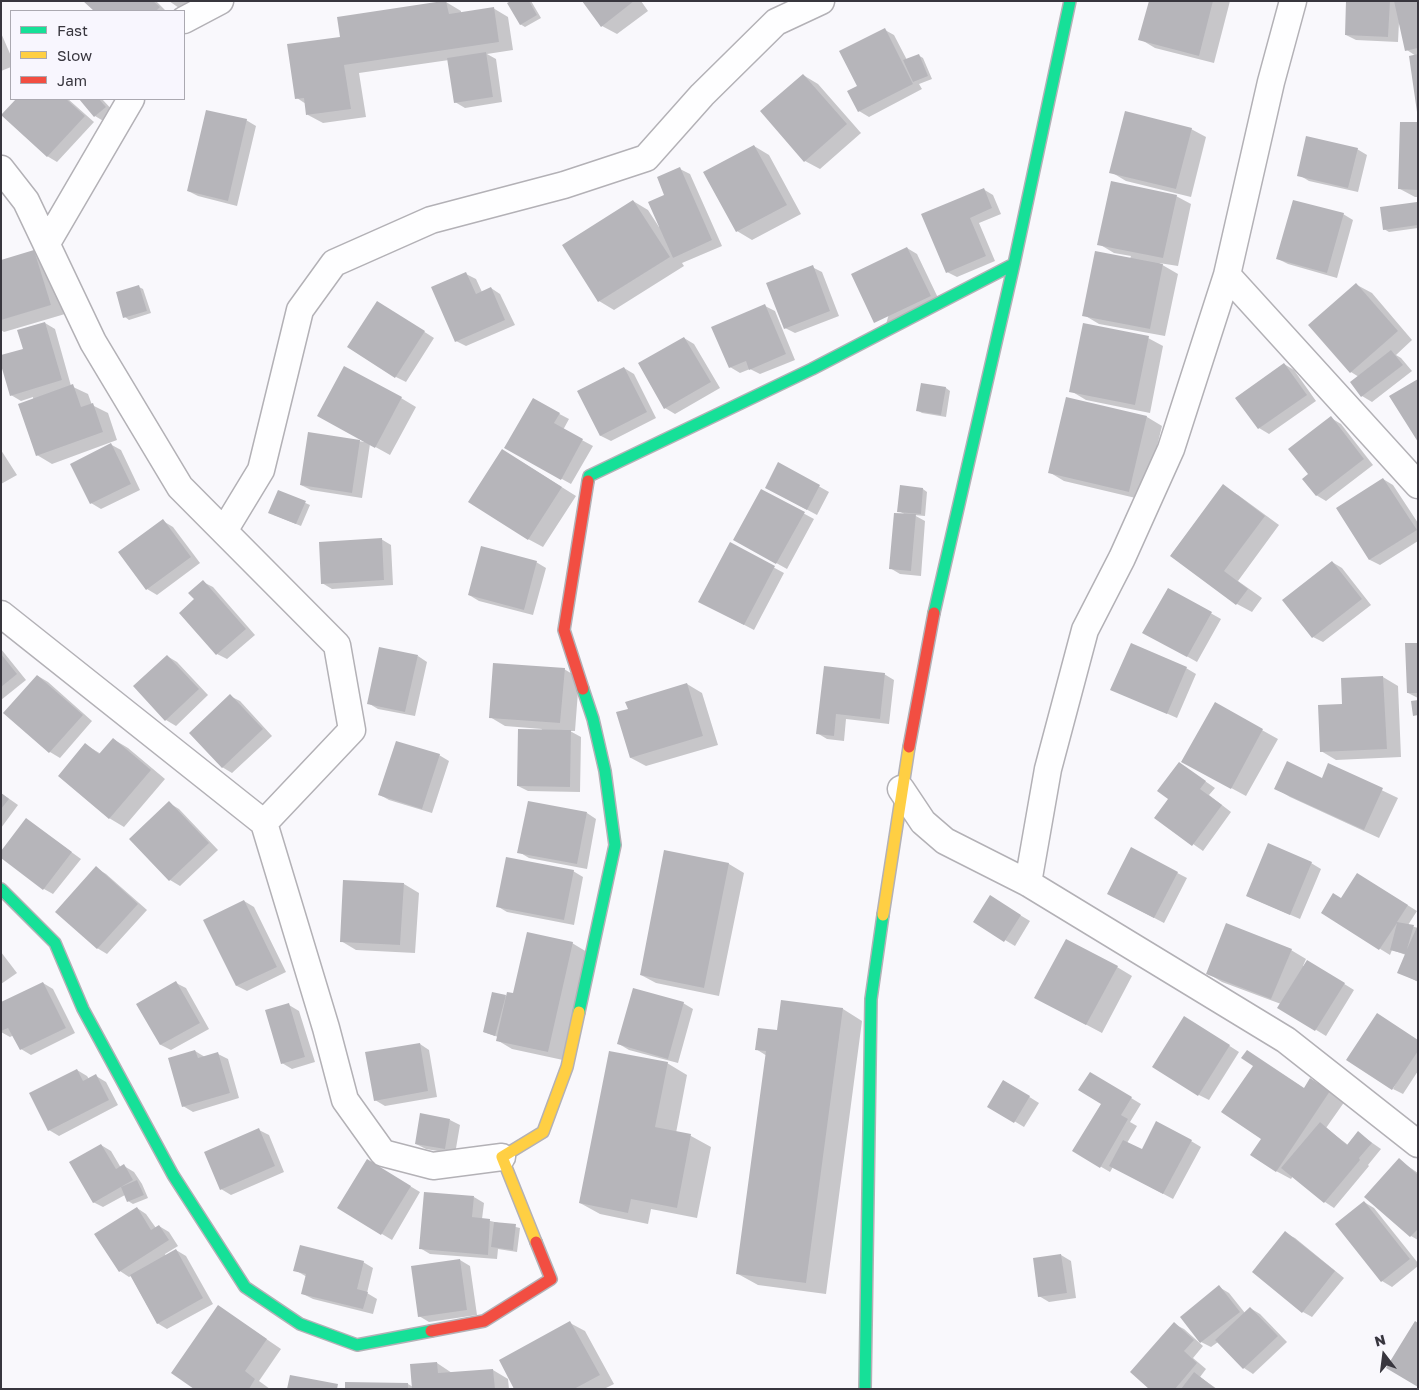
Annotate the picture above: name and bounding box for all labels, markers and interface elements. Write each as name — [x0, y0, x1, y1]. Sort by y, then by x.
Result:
legend — [10, 10, 185, 100]
text: Fast — [57, 21, 88, 39]
text: Slow — [57, 46, 92, 64]
text: Jam — [57, 71, 87, 89]
north arrow — [1359, 1330, 1409, 1380]
text: N — [1373, 1330, 1387, 1350]

